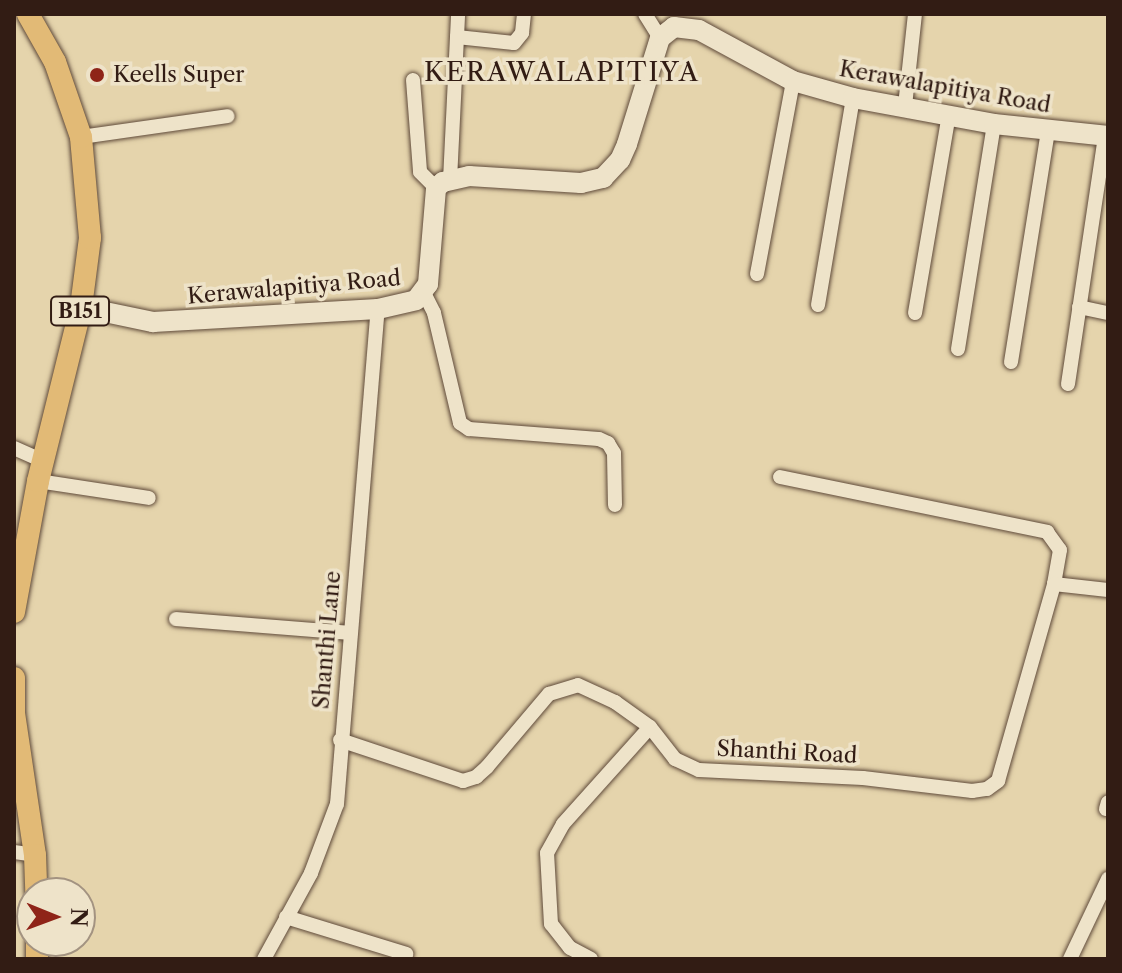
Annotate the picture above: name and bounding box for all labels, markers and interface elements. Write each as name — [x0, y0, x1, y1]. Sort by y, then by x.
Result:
street label: Kerawalapitiya Road — [837, 55, 1053, 119]
district label: KERAWALAPITIYA — [424, 57, 700, 89]
place label: Keells Super — [113, 62, 245, 88]
marker: Keells Super — [88, 66, 106, 84]
street label: Kerawalapitiya Road — [186, 265, 402, 309]
road number: B151 — [50, 295, 110, 327]
street label: Shanthi Lane — [308, 570, 346, 710]
street label: Shanthi Road — [716, 735, 858, 769]
north arrow — [16, 877, 96, 957]
text: N — [65, 908, 92, 927]

